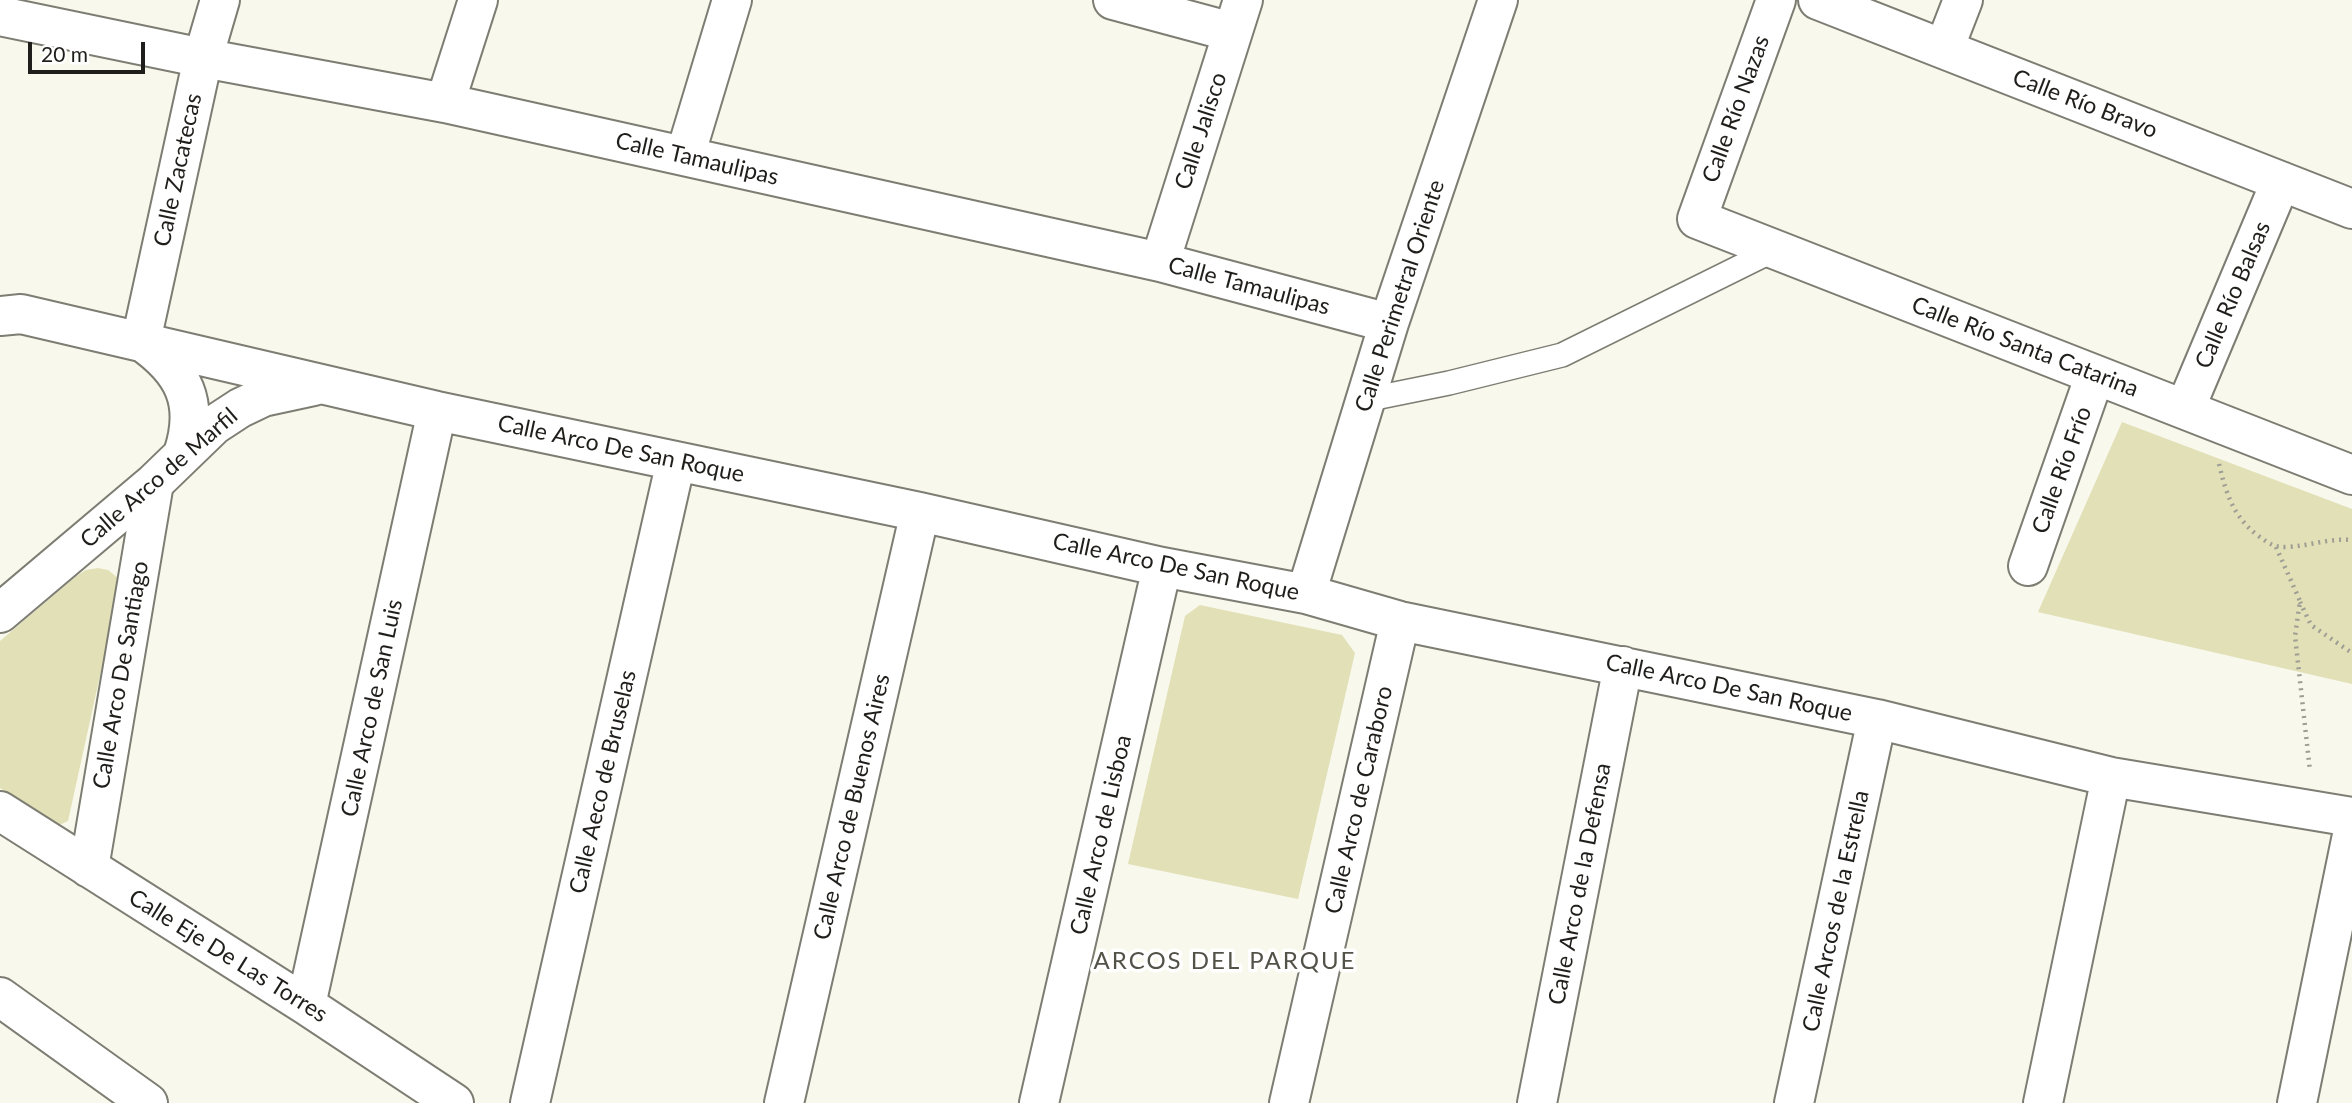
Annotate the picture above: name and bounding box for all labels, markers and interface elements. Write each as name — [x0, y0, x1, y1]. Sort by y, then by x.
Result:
scale bar — [32, 28, 149, 72]
street label: Calle Río Nazas — [1697, 32, 1775, 186]
text: 20 m — [41, 41, 88, 66]
street label: Calle Río Bravo — [2009, 64, 2161, 144]
street label: Calle Jalisco — [1169, 69, 1233, 193]
street label: Calle Zacatecas — [148, 91, 208, 249]
street label: Calle Tamaulipas — [613, 127, 781, 191]
street label: Calle Perimetral Oriente — [1349, 177, 1451, 415]
street label: Calle Río Balsas — [2190, 217, 2276, 373]
street label: Calle Tamaulipas — [1165, 251, 1333, 321]
street label: Calle Río Santa Catarina — [1908, 291, 2142, 403]
street label: Calle Arco de Marfil — [75, 402, 243, 554]
street label: Calle Río Frío — [2026, 403, 2098, 537]
street label: Calle Arco De San Roque — [495, 409, 747, 489]
street label: Calle Arco De San Roque — [1050, 527, 1302, 607]
street label: Calle Arco De Santiago — [87, 559, 155, 791]
street label: Calle Arco de San Luis — [335, 597, 409, 819]
street label: Calle Arco De San Roque — [1603, 648, 1855, 728]
street label: Calle Aeco de Bruselas — [564, 668, 642, 896]
street label: Calle Arco de Buenos Aires — [808, 671, 896, 943]
street label: Calle Arco de Caraboro — [1319, 683, 1399, 917]
street label: Calle Arco de Lisboa — [1065, 732, 1137, 938]
street label: Calle Arco de la Defensa — [1543, 761, 1617, 1007]
street label: Calle Arcos de la Estrella — [1797, 788, 1875, 1034]
street label: Calle Eje De Las Torres — [124, 884, 332, 1028]
district label: ARCOS DEL PARQUE — [1096, 947, 1354, 975]

